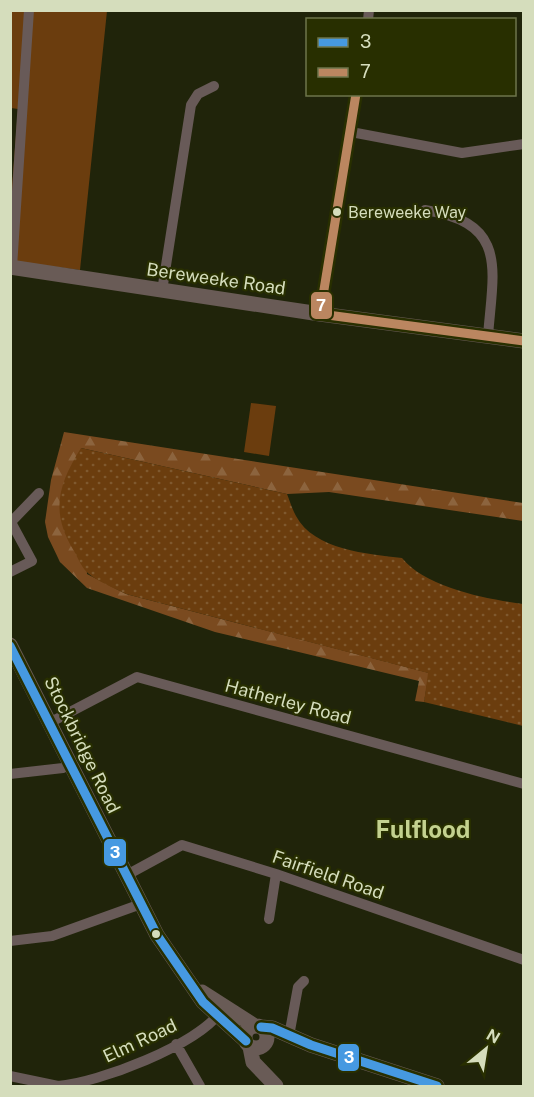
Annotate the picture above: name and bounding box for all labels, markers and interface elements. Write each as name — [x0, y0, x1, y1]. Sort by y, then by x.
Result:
legend — [306, 18, 516, 96]
text: 3 — [360, 31, 371, 52]
text: 7 — [360, 61, 371, 82]
place label: Bereweeke Way — [348, 203, 467, 222]
marker: Bereweeke Way — [331, 206, 343, 218]
street label: Bereweeke Road — [145, 258, 287, 299]
line badge: 7 — [310, 291, 333, 320]
text: 7 — [316, 296, 326, 315]
street label: Stockbridge Road — [40, 673, 125, 816]
street label: Hatherley Road — [223, 675, 353, 728]
district label: Fulflood — [376, 815, 470, 843]
line badge: 3 — [103, 838, 127, 867]
text: 3 — [110, 843, 120, 862]
street label: Fairfield Road — [270, 846, 387, 903]
unlabelled marker — [150, 928, 162, 940]
street label: Elm Road — [100, 1014, 180, 1067]
north arrow — [456, 1019, 516, 1079]
text: N — [483, 1025, 503, 1048]
line badge: 3 — [337, 1043, 360, 1072]
text: 3 — [344, 1048, 354, 1067]

